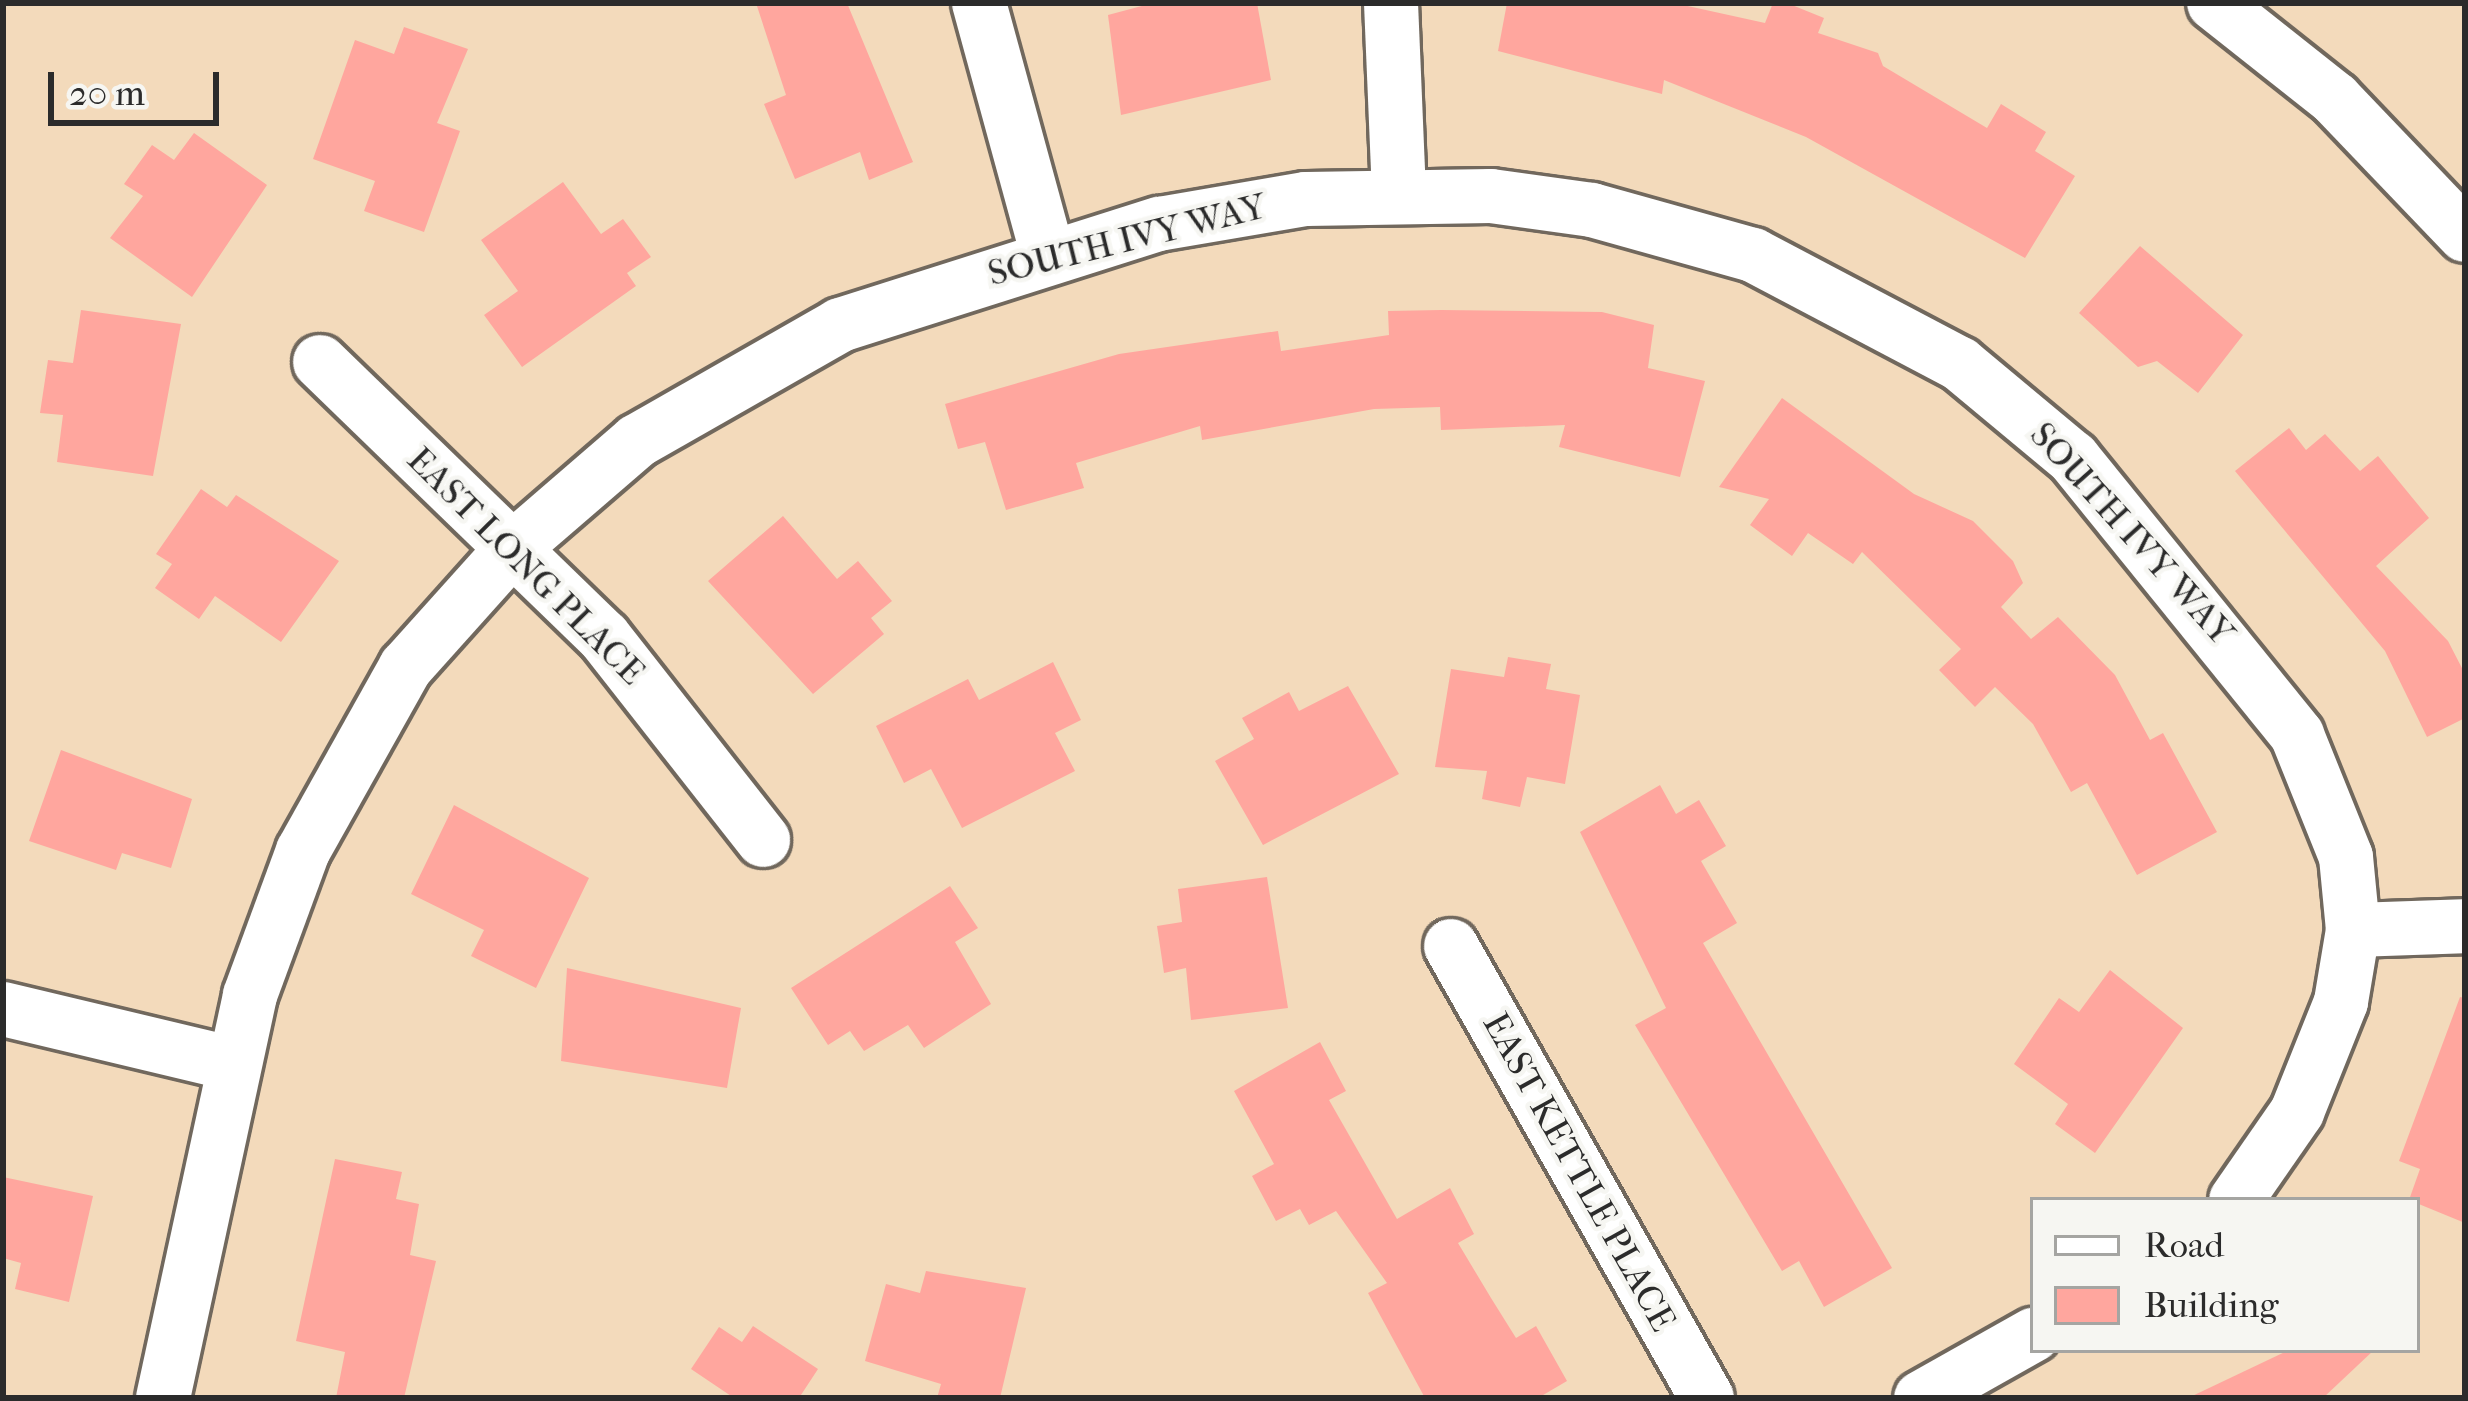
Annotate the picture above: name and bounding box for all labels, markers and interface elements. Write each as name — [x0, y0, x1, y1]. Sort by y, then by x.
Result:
scale bar — [54, 48, 225, 122]
text: 20 m — [69, 72, 145, 114]
street label: SOUTH IVY WAY — [984, 185, 1270, 295]
street label: SOUTH IVY WAY — [2021, 414, 2243, 654]
street label: EAST LONG PLACE — [398, 438, 654, 694]
street label: EAST KETTLE PLACE — [1473, 1005, 1685, 1339]
legend — [2030, 1197, 2420, 1353]
text: Road — [2144, 1224, 2224, 1266]
text: Building — [2144, 1284, 2279, 1326]

